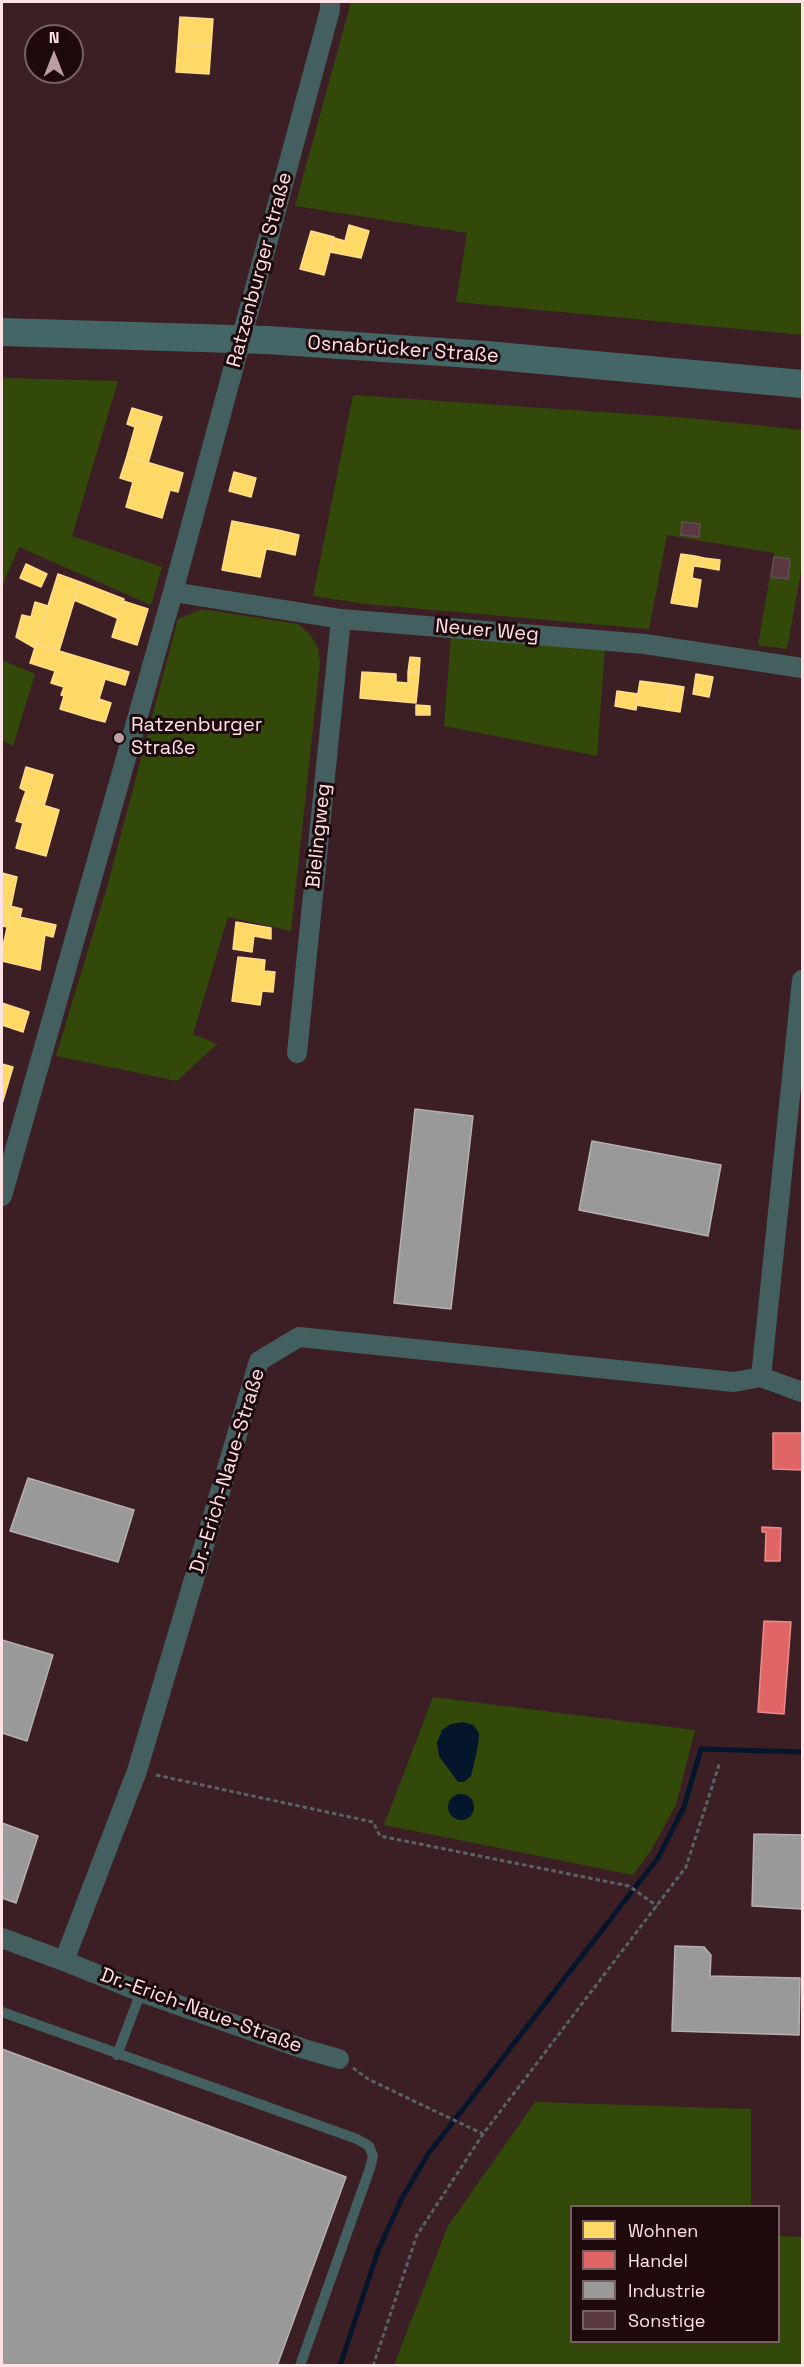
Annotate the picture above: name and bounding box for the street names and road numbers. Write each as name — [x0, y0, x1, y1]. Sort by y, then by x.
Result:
street label: Ratzenburger Straße — [222, 170, 298, 370]
street label: Osnabrücker Straße — [307, 331, 499, 369]
street label: Neuer Weg — [434, 615, 540, 647]
street label: Bielingweg — [302, 782, 336, 890]
street label: Dr.-Erich-Naue-Straße — [185, 1366, 271, 1576]
street label: Dr.-Erich-Naue-Straße — [97, 1963, 305, 2059]

